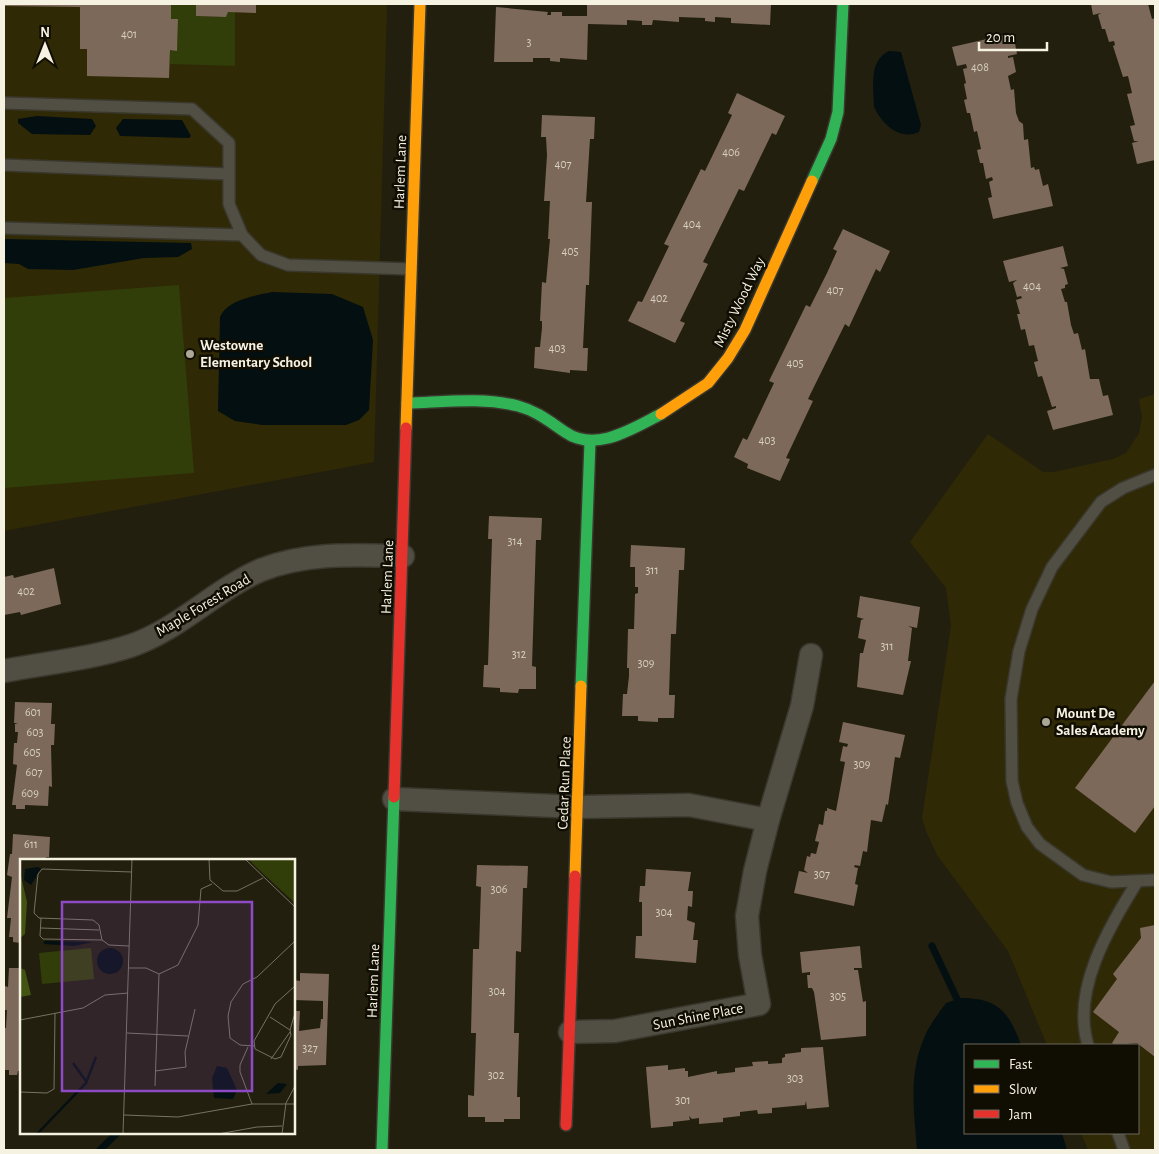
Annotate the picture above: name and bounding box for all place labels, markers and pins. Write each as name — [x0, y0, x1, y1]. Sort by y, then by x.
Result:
place label: Westowne Elementary School — [200, 338, 312, 370]
marker: Westowne Elementary School — [184, 348, 196, 360]
place label: Mount De Sales Academy — [1056, 706, 1145, 738]
marker: Mount De Sales Academy — [1040, 716, 1052, 728]

